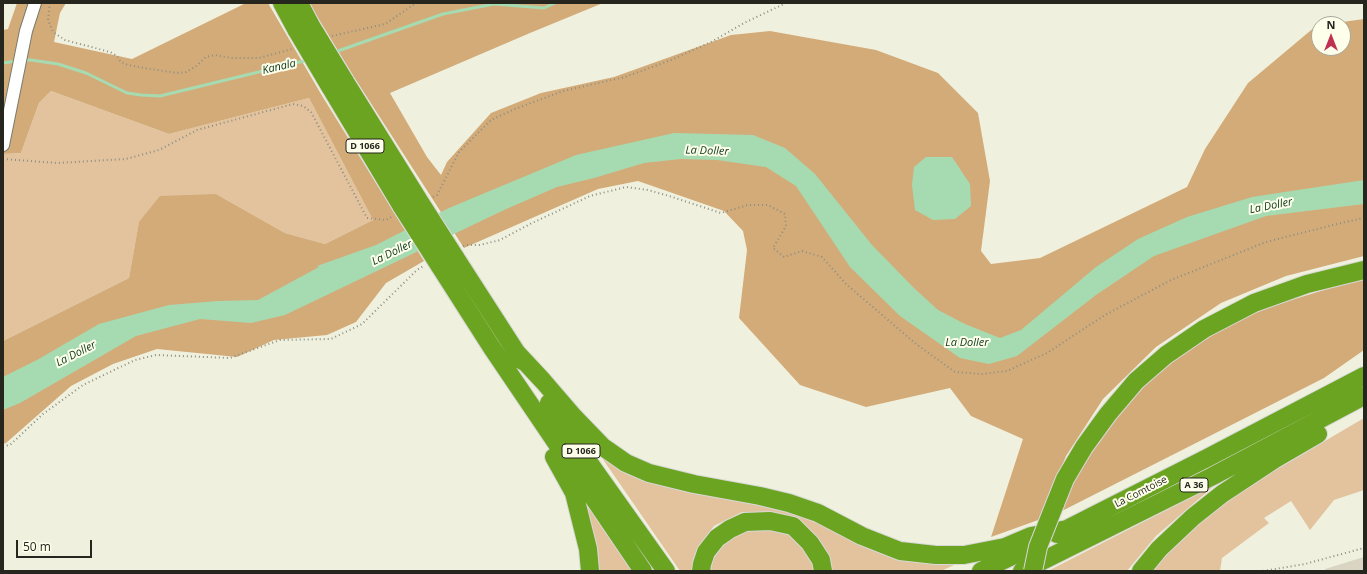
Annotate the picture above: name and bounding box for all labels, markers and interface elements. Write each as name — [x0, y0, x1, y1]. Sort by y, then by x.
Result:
north arrow — [1311, 16, 1351, 56]
text: N — [1327, 17, 1335, 32]
water label: Kanala — [261, 57, 297, 77]
road number: D 1066 — [346, 139, 384, 153]
water label: La Doller — [685, 144, 729, 158]
water label: La Doller — [1249, 195, 1293, 217]
water label: La Doller — [370, 238, 414, 268]
water label: La Doller — [945, 336, 989, 350]
water label: La Doller — [54, 338, 98, 370]
road number: D 1066 — [562, 444, 600, 458]
street label: La Comtoise — [1113, 474, 1169, 510]
road number: A 36 — [1180, 478, 1208, 492]
scale bar — [18, 532, 94, 558]
text: 50 m — [23, 538, 51, 555]

